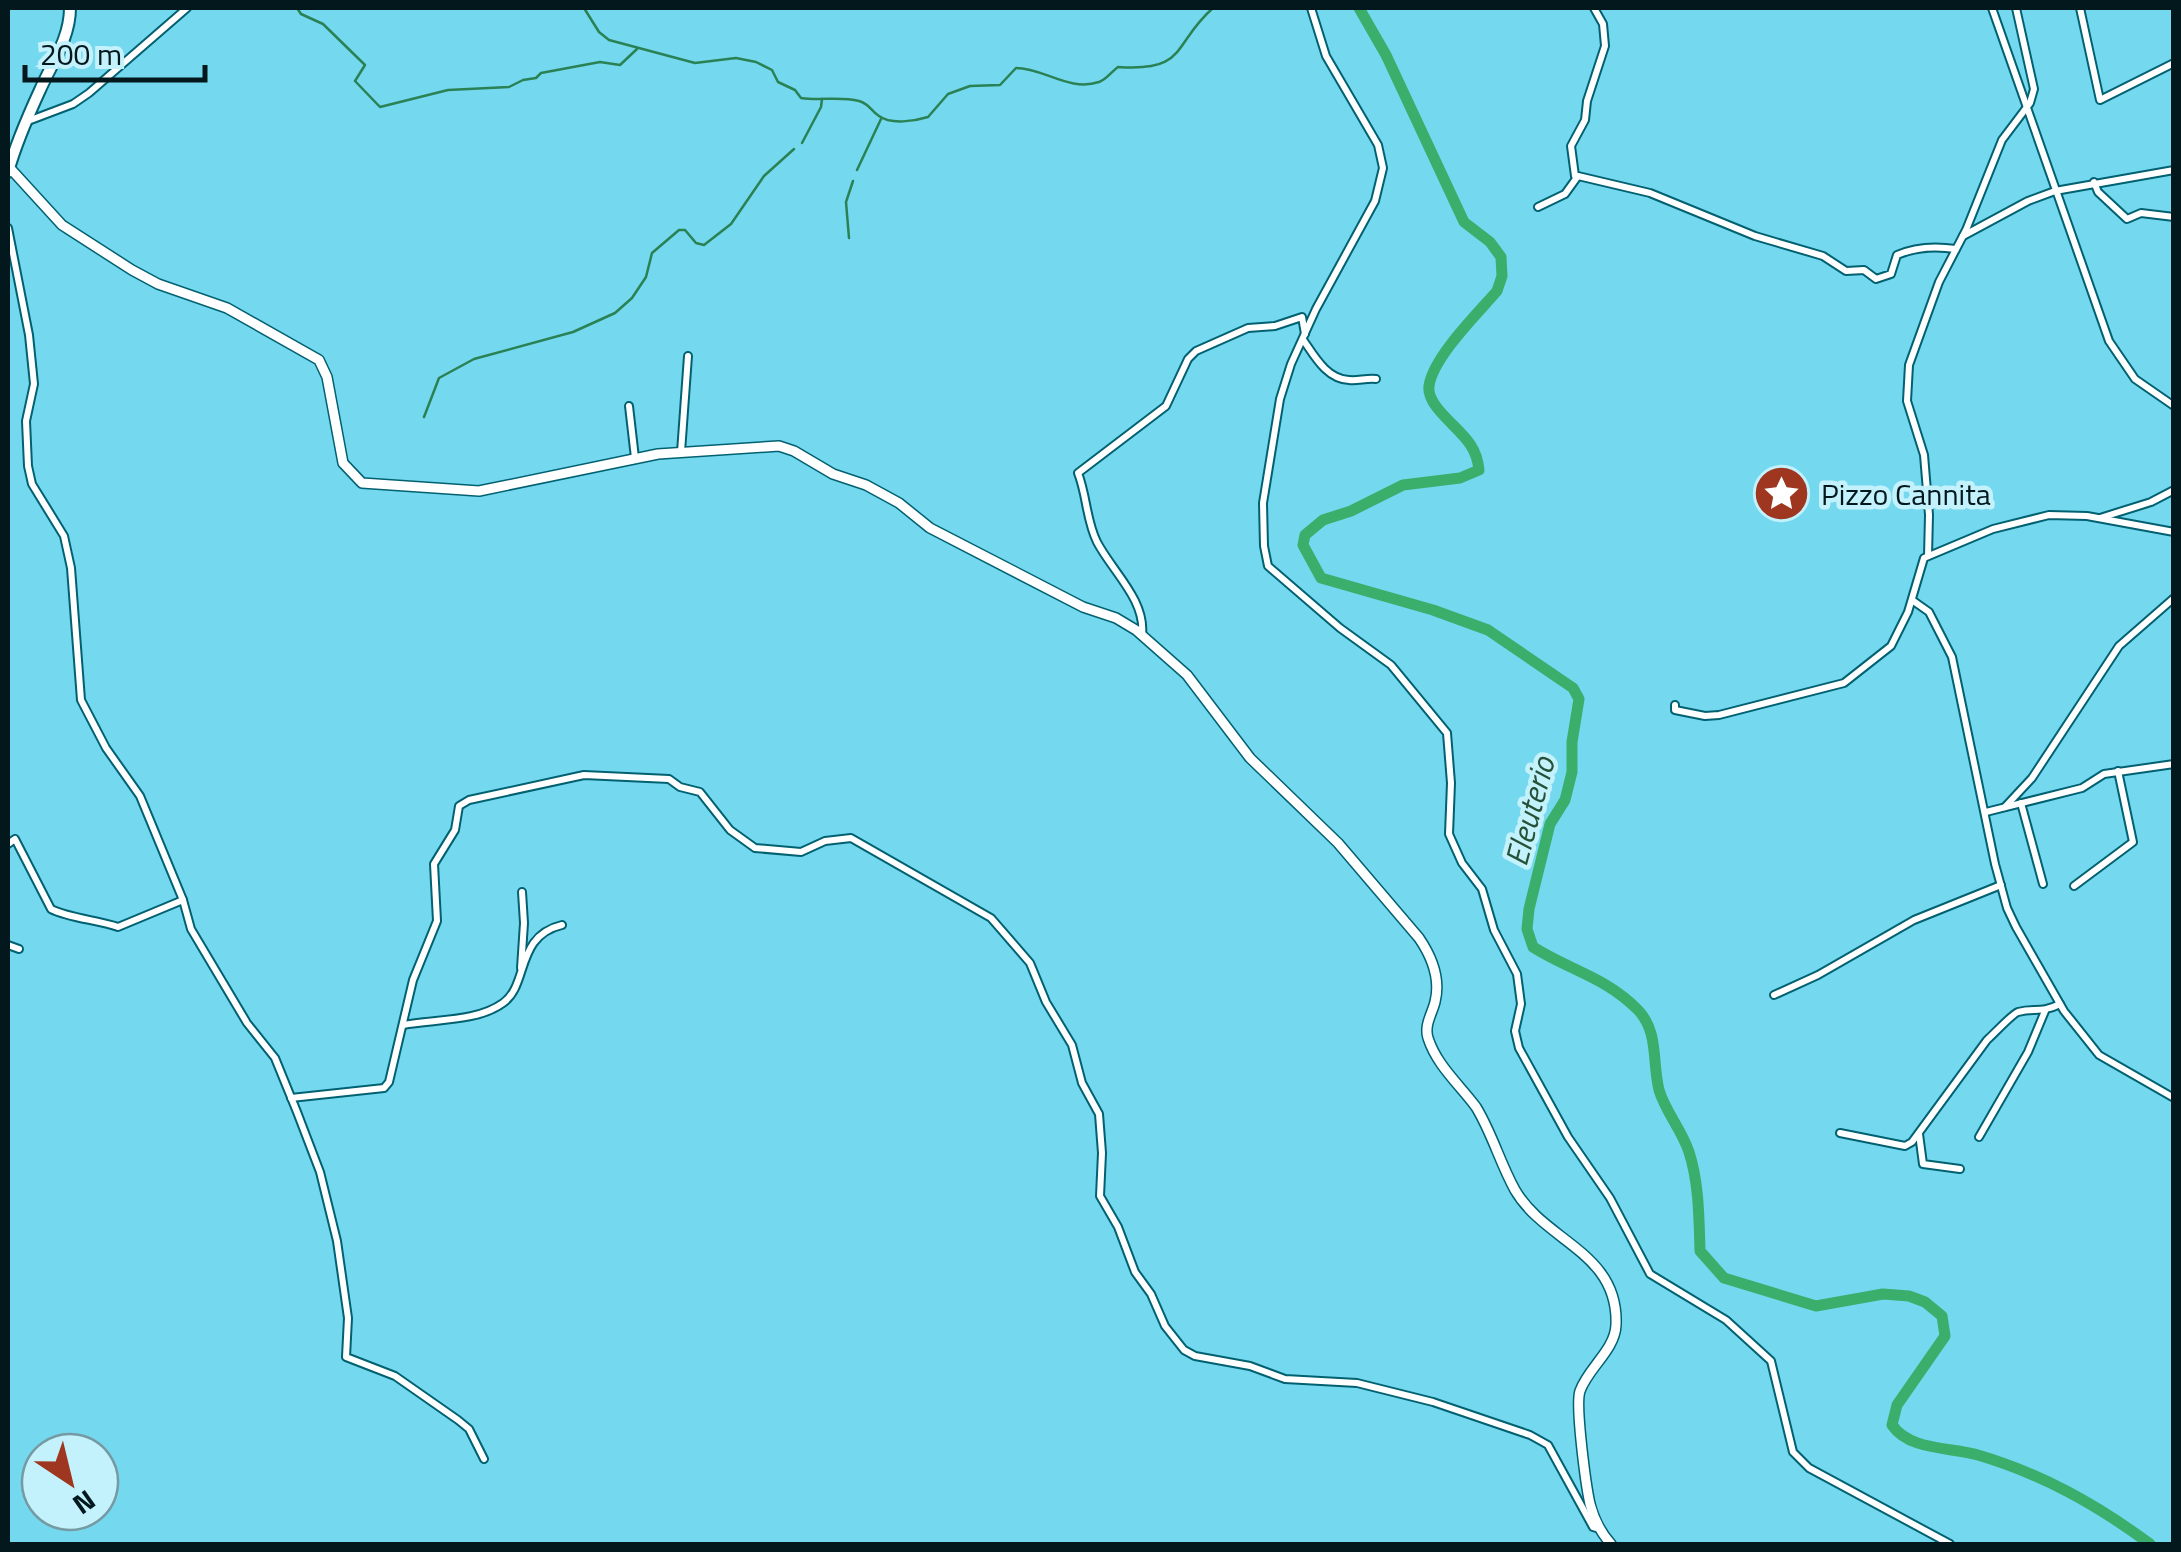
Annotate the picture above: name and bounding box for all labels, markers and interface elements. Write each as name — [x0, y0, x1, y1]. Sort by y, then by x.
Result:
scale bar — [25, 20, 205, 82]
text: 200 m — [40, 31, 122, 77]
place icon: Pizzo Cannita — [1752, 464, 1812, 524]
place label: Pizzo Cannita — [1821, 471, 1991, 517]
water label: Eleuterio — [1491, 750, 1567, 871]
north arrow — [20, 1432, 120, 1532]
text: N — [64, 1480, 105, 1526]

